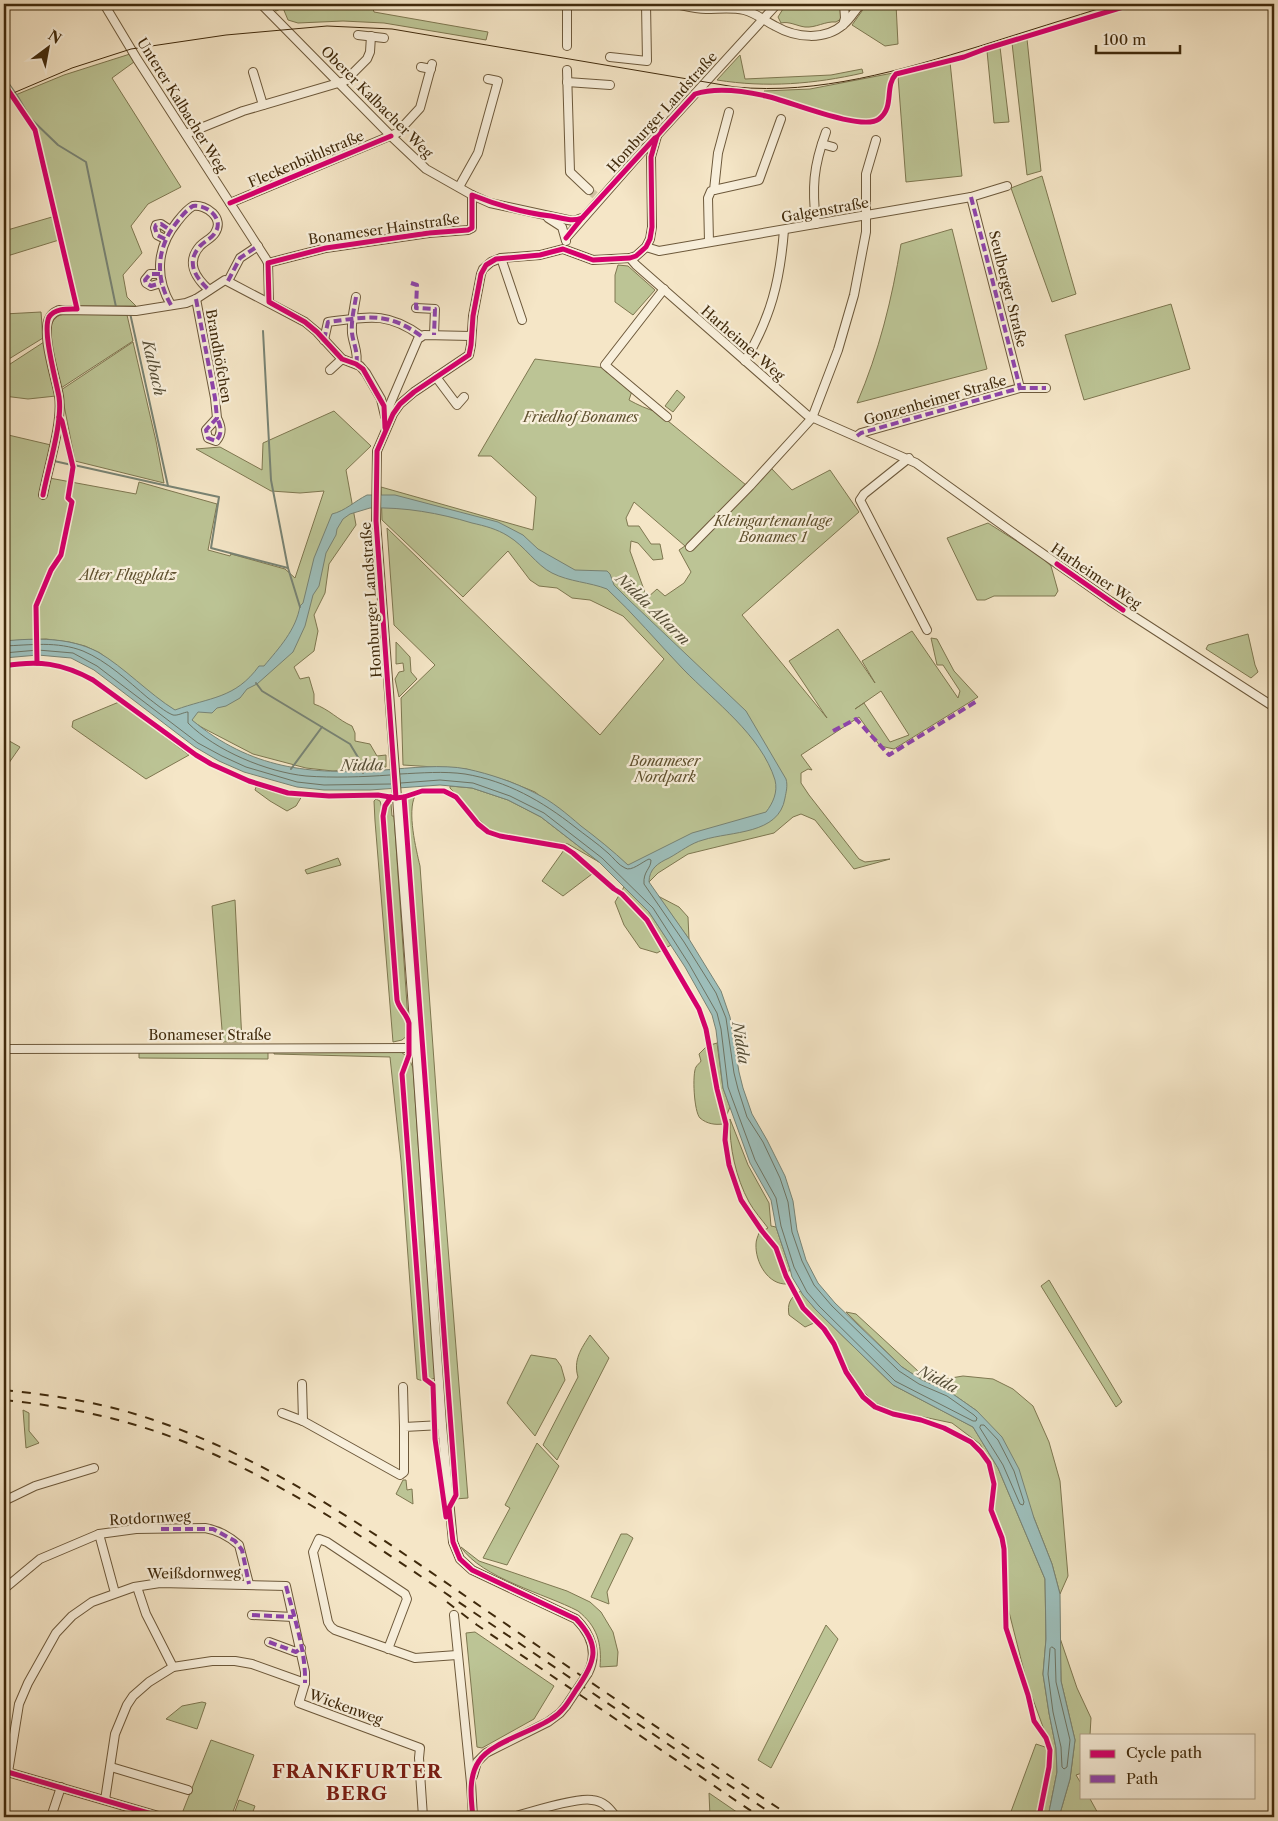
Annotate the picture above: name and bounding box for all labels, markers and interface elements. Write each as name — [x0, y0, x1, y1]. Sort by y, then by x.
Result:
north arrow — [22, 22, 72, 72]
scale bar — [1096, 22, 1179, 54]
text: N — [45, 26, 65, 48]
text: 100 m — [1103, 30, 1146, 49]
street label: Unterer Kalbacher Weg — [133, 34, 231, 176]
street label: Oberer Kalbacher Weg — [317, 42, 437, 162]
street label: Homburger Landstraße — [603, 48, 721, 176]
street label: Fleckenbühlstraße — [245, 126, 367, 192]
street label: Galgenstraße — [780, 193, 870, 227]
street label: Bonameser Hainstraße — [307, 209, 461, 249]
street label: Seulberger Straße — [985, 229, 1031, 349]
street label: Harheimer Weg — [697, 302, 789, 385]
street label: Brandhöfchen — [202, 308, 236, 405]
water label: Kalbach — [138, 337, 170, 398]
street label: Gonzenheimer Straße — [862, 371, 1009, 429]
park label: Friedhof Bonames — [522, 408, 640, 426]
park label: Kleingartenanlage Bonames 1 — [713, 512, 833, 546]
street label: Homburger Landstraße — [357, 521, 385, 679]
street label: Harheimer Weg — [1047, 539, 1145, 613]
park label: Alter Flugplatz — [78, 566, 178, 584]
water label: Nidda Altarm — [611, 568, 694, 649]
park label: Bonameser Nordpark — [629, 752, 702, 786]
water label: Nidda — [340, 755, 384, 775]
water label: Nidda — [728, 1019, 754, 1066]
street label: Bonameser Straße — [149, 1026, 272, 1044]
water label: Nidda — [914, 1360, 961, 1397]
street label: Rotdornweg — [109, 1507, 192, 1529]
street label: Weißdornweg — [146, 1563, 242, 1583]
street label: Wickenweg — [306, 1685, 386, 1729]
legend — [1080, 1734, 1256, 1798]
text: Cycle path — [1126, 1743, 1203, 1762]
district label: FRANKFURTER BERG — [272, 1760, 443, 1805]
text: Path — [1126, 1769, 1159, 1788]

